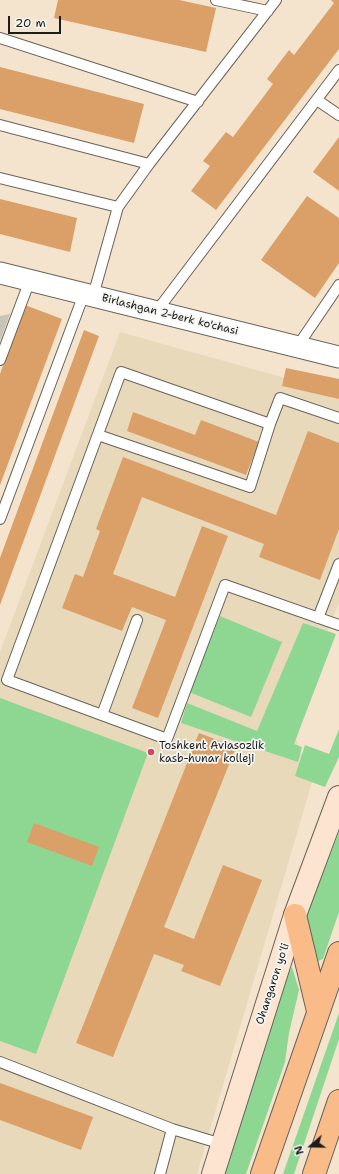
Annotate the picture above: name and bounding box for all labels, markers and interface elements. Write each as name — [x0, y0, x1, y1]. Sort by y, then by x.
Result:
scale bar — [10, 8, 63, 34]
text: 20 m — [15, 15, 46, 31]
street label: Birlashgan 2-berk ko'chasi — [100, 292, 240, 338]
place label: Toshkent Aviasozlik kasb-hunar kolleji — [159, 739, 264, 765]
marker: Toshkent Aviasozlik kasb-hunar kolleji — [146, 747, 156, 757]
street label: Ohangaron yoʻli — [254, 942, 292, 1026]
north arrow — [291, 1126, 331, 1166]
text: N — [291, 1144, 308, 1157]

